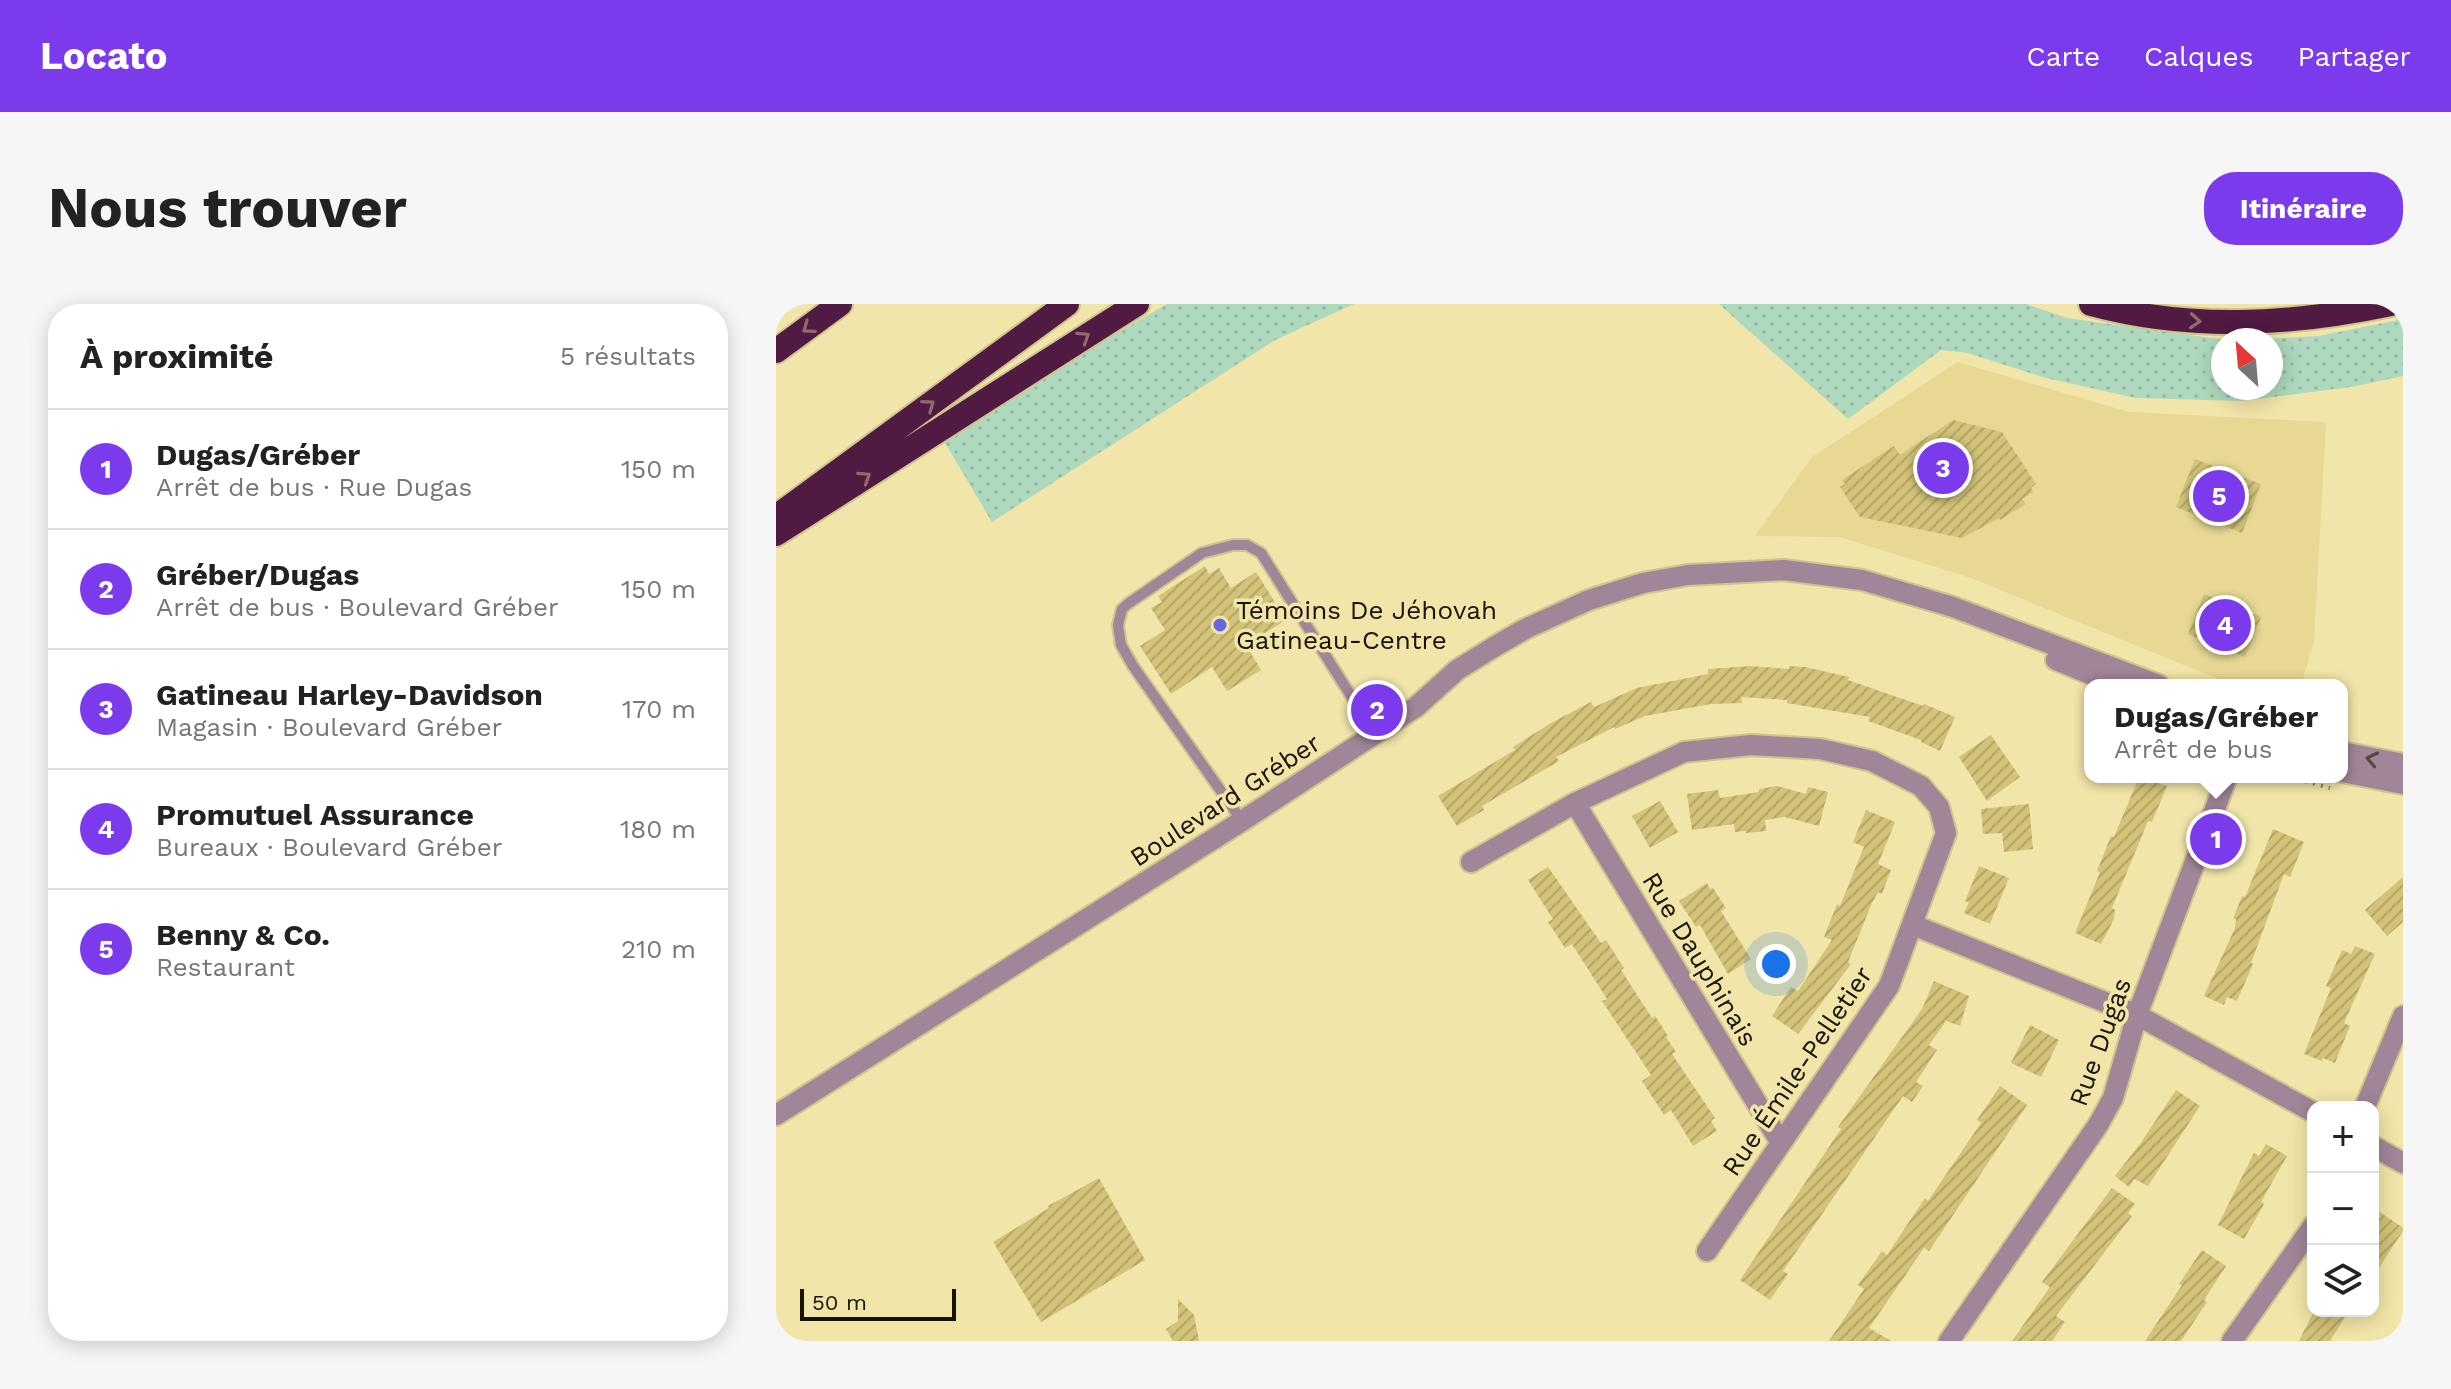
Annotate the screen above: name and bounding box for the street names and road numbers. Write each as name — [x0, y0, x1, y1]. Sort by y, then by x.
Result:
street label: Boulevard Gréber — [1124, 727, 1326, 873]
street label: Rue Dauphinais — [1636, 867, 1764, 1051]
street label: Rue Émile-Pelletier — [1716, 961, 1878, 1181]
street label: Rue Dugas — [2063, 974, 2137, 1110]

